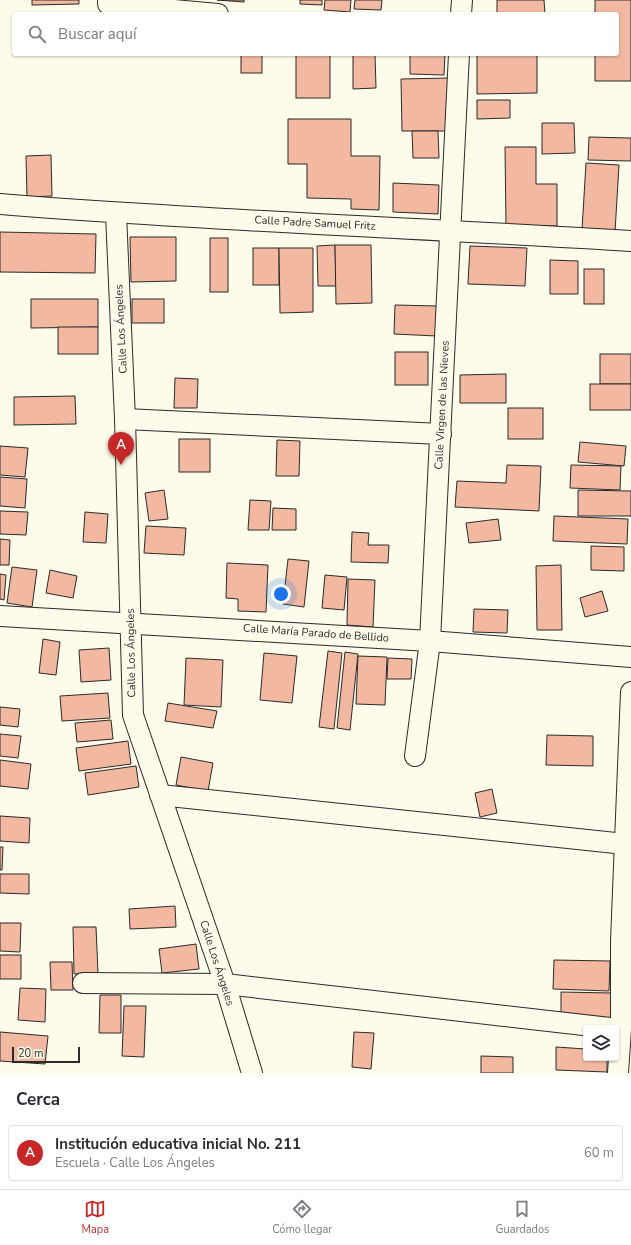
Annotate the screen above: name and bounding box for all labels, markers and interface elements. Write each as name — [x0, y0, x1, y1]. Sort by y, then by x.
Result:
search box — [12, 12, 619, 56]
icon: search — [26, 23, 48, 45]
text: Buscar aquí — [58, 24, 136, 44]
street label: Calle Padre Samuel Fritz — [254, 212, 376, 234]
street label: Calle Los Ángeles — [110, 284, 131, 374]
street label: Calle Virgen de las Nieves — [431, 340, 453, 470]
pin: A — [108, 432, 134, 465]
your location — [271, 584, 291, 604]
street label: Calle Los Ángeles — [122, 608, 139, 698]
street label: Calle María Parado de Bellido — [243, 620, 389, 646]
street label: Calle Los Ángeles — [196, 918, 239, 1008]
map controls — [583, 1025, 619, 1061]
button: layers — [583, 1025, 619, 1061]
scale bar — [12, 1045, 80, 1064]
text: 20 m — [18, 1046, 43, 1061]
text: Cerca — [16, 1088, 60, 1111]
text: Institución educativa inicial No. 211 — [55, 1134, 301, 1154]
text: A — [25, 1144, 35, 1162]
text: 60 m — [584, 1144, 614, 1162]
text: Escuela · Calle Los Ángeles — [55, 1154, 215, 1172]
tab: Mapa — [82, 1198, 109, 1237]
tab: Cómo llegar — [272, 1198, 332, 1237]
tab: Guardados — [495, 1198, 549, 1237]

